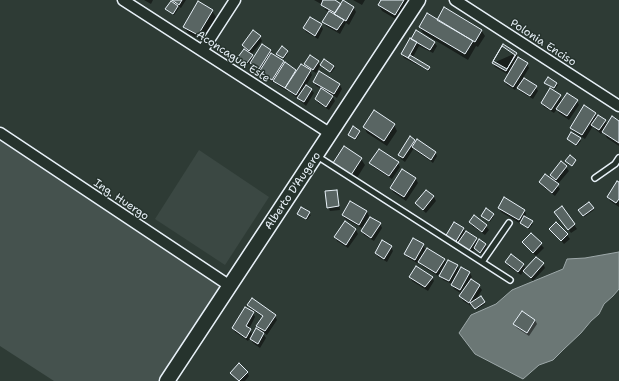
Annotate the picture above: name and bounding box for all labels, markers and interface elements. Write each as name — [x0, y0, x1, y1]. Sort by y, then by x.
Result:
street label: Polonia Enciso — [508, 17, 578, 69]
street label: Aconcagua Este — [194, 28, 272, 86]
street label: Alberto D'Augero — [262, 150, 324, 232]
street label: Ing. Huergo — [91, 177, 151, 223]

